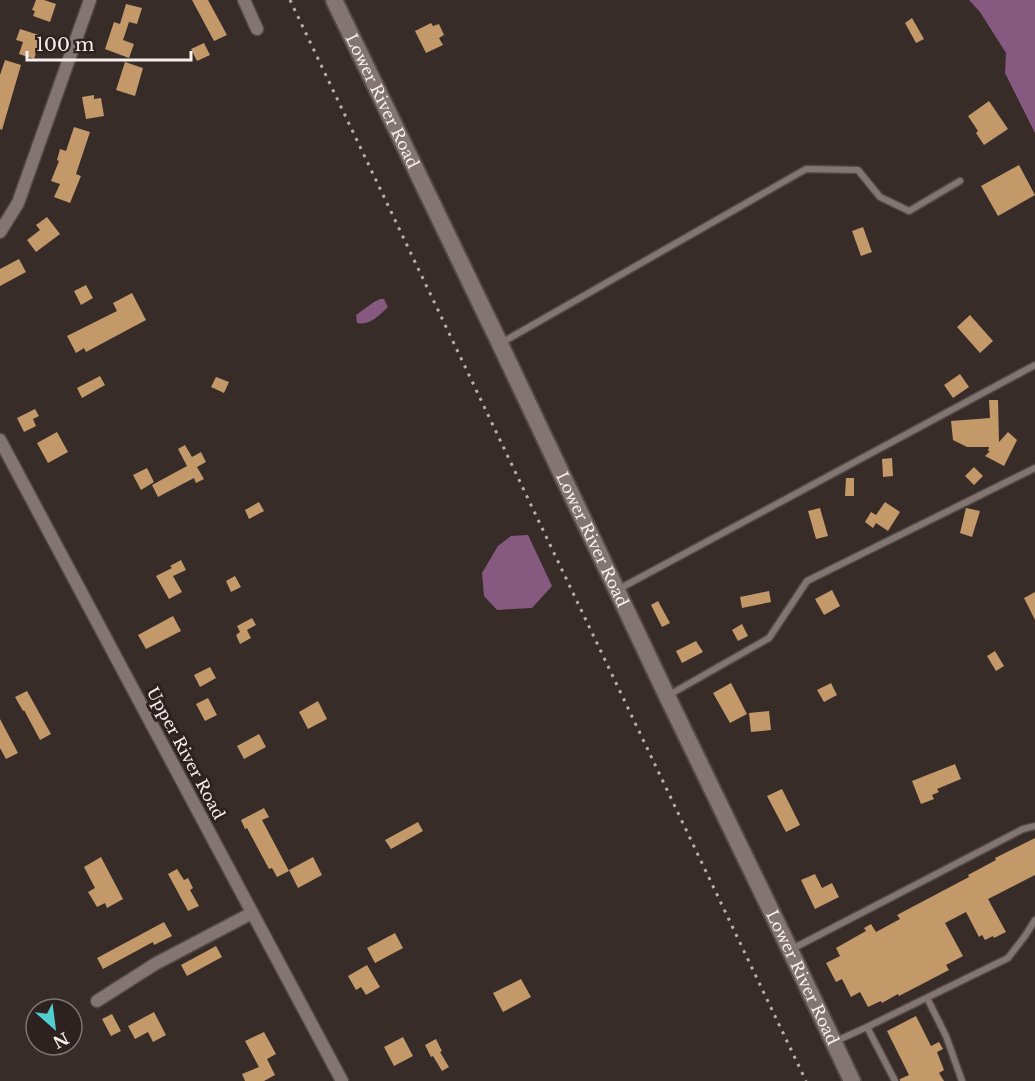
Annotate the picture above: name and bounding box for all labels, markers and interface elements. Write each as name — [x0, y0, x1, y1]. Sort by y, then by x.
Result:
scale bar — [27, 24, 190, 62]
street label: Lower River Road — [342, 30, 424, 172]
text: 100 m — [36, 34, 94, 56]
street label: Lower River Road — [552, 468, 633, 610]
street label: Upper River Road — [143, 683, 229, 823]
street label: Lower River Road — [762, 907, 844, 1048]
north arrow — [24, 997, 84, 1057]
text: N — [50, 1028, 72, 1053]

